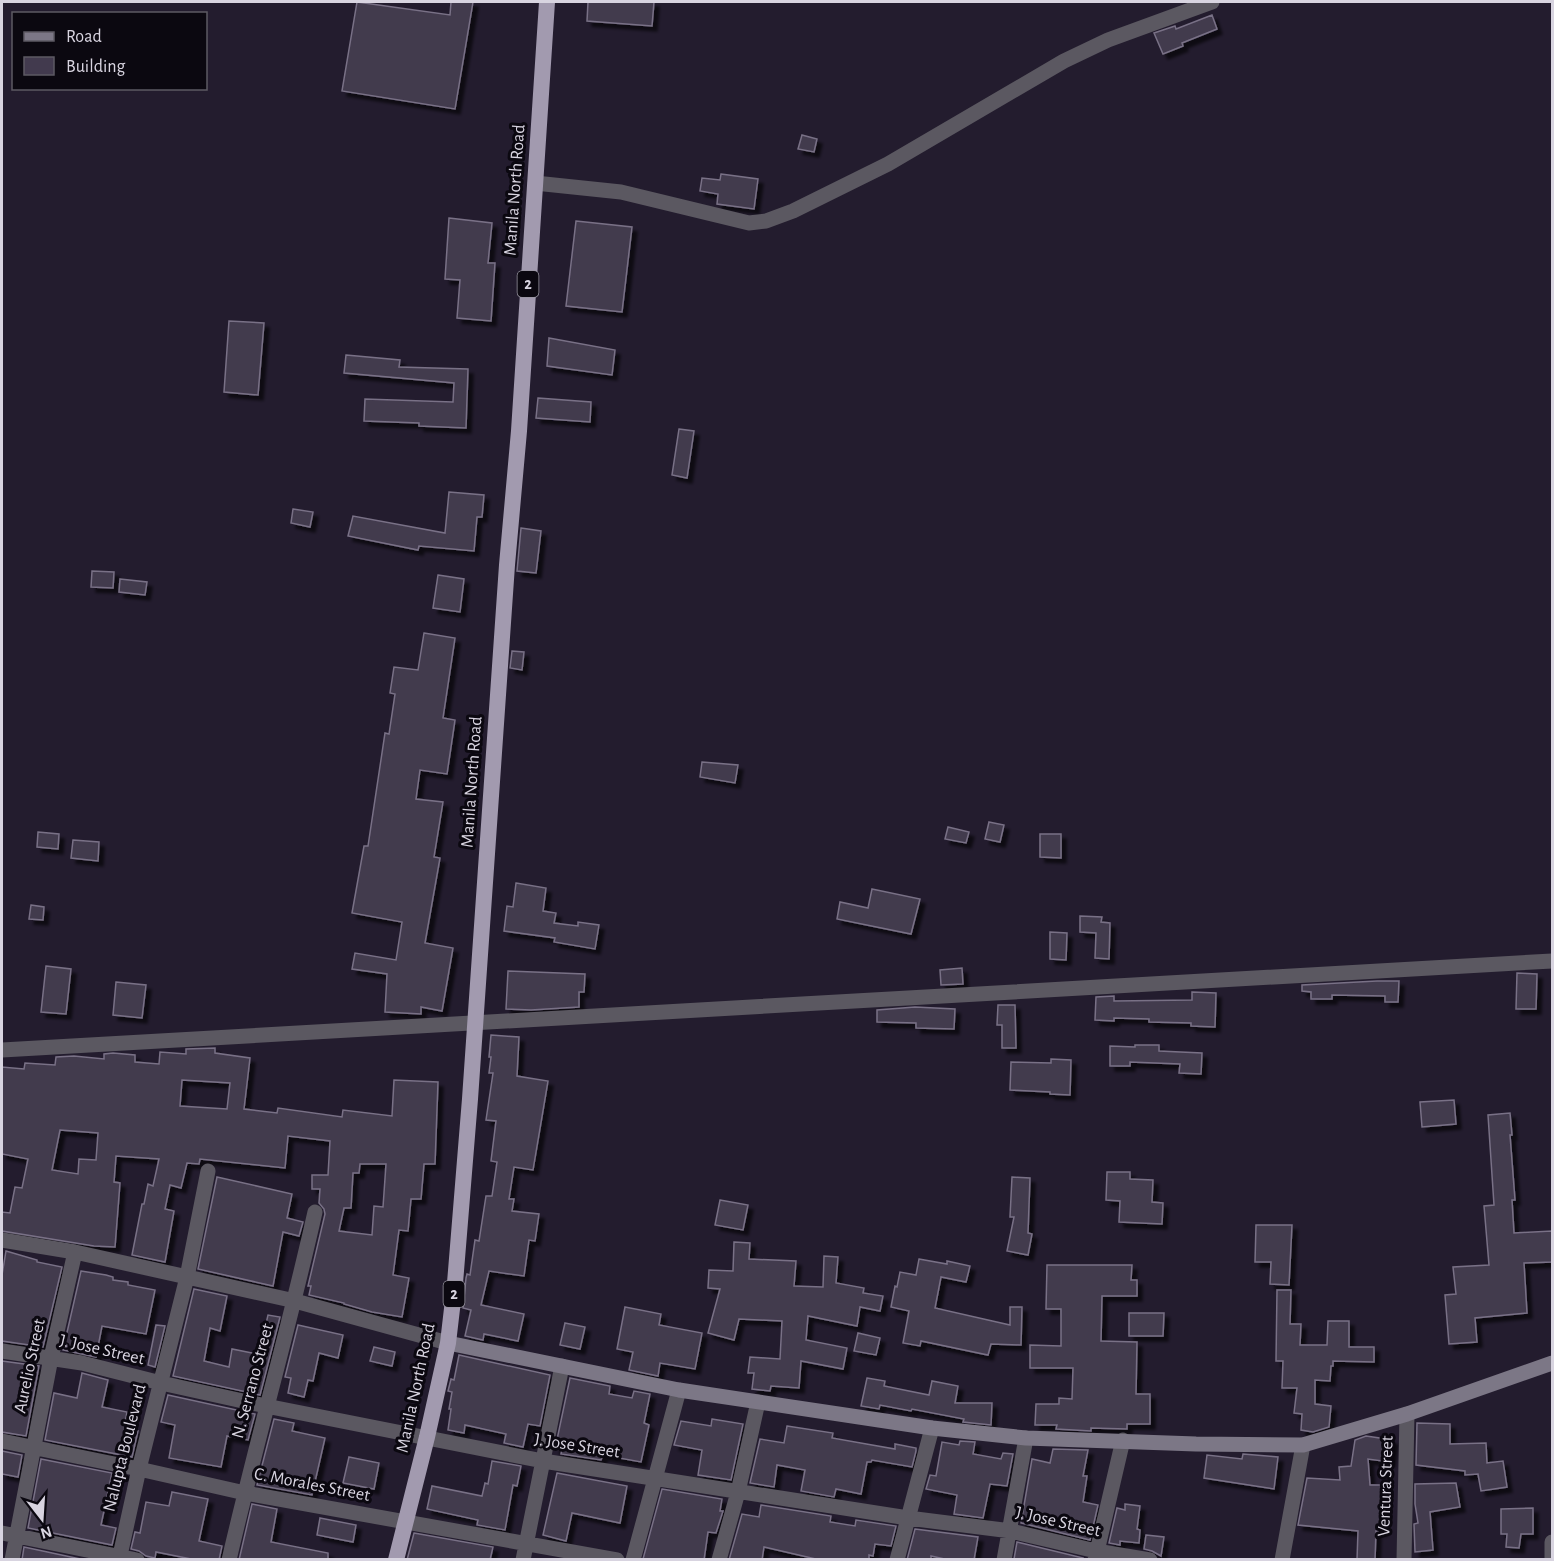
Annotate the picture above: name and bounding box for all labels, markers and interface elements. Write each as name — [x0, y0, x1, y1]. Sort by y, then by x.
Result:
legend — [12, 12, 207, 90]
text: Road — [66, 28, 102, 46]
text: Building — [66, 58, 126, 76]
street label: Manila North Road — [501, 124, 529, 256]
road number: 2 — [518, 271, 538, 297]
street label: Manila North Road — [458, 716, 486, 848]
road number: 2 — [444, 1281, 464, 1307]
street label: Aurelio Street — [11, 1317, 49, 1415]
street label: N. Serrano Street — [229, 1321, 277, 1440]
street label: Manila North Road — [393, 1322, 439, 1454]
street label: J. Jose Street — [58, 1332, 146, 1369]
street label: Nalupta Boulevard — [100, 1382, 150, 1514]
street label: J. Jose Street — [533, 1430, 621, 1462]
street label: Ventura Street — [1375, 1435, 1397, 1537]
street label: C. Morales Street — [253, 1465, 372, 1505]
north arrow — [12, 1489, 72, 1549]
street label: J. Jose Street — [1014, 1504, 1102, 1541]
text: N — [38, 1523, 54, 1542]

